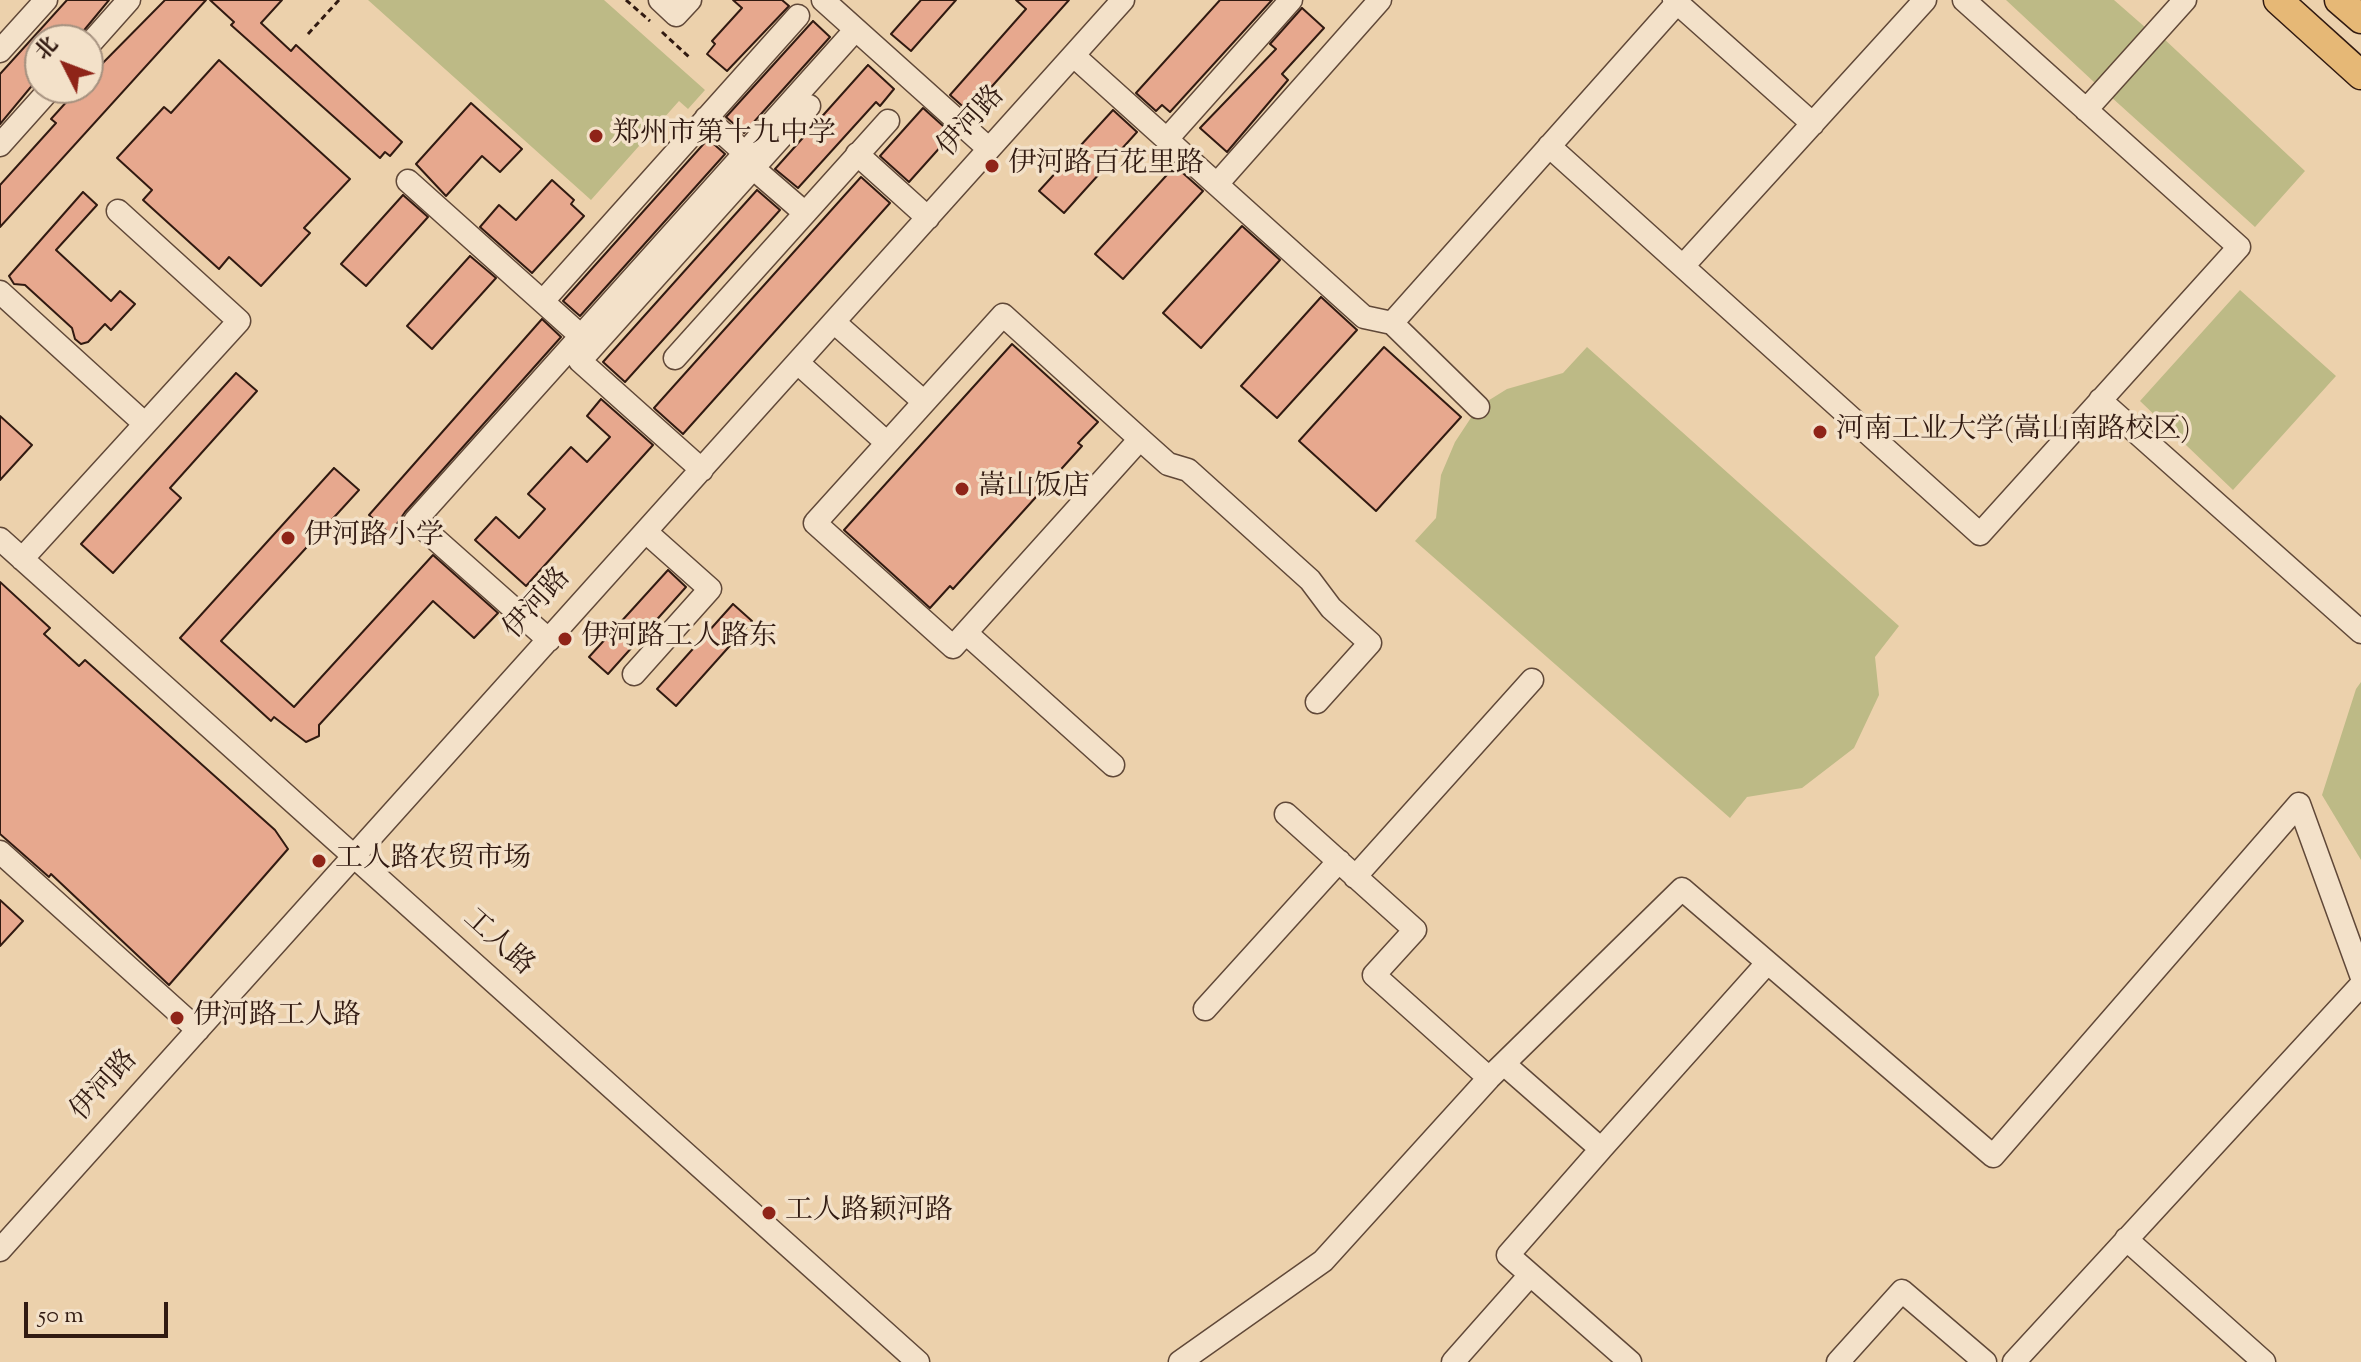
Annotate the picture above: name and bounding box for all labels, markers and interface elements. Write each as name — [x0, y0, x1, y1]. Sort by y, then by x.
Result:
north arrow — [24, 24, 104, 104]
text: 北 — [28, 30, 67, 68]
street label: 伊河路 — [932, 81, 1014, 165]
place label: 郑州市第十九中学 — [612, 119, 836, 153]
marker: 郑州市第十九中学 — [587, 127, 605, 145]
place label: 伊河路百花里路 — [1008, 149, 1204, 183]
marker: 伊河路百花里路 — [983, 157, 1001, 175]
place label: 河南工业大学(嵩山南路校区) — [1836, 415, 2190, 449]
marker: 河南工业大学(嵩山南路校区) — [1811, 423, 1829, 441]
place label: 嵩山饭店 — [978, 472, 1090, 506]
marker: 嵩山饭店 — [953, 480, 971, 498]
place label: 伊河路小学 — [304, 521, 444, 555]
marker: 伊河路小学 — [279, 529, 297, 547]
street label: 伊河路 — [498, 563, 580, 647]
place label: 伊河路工人路东 — [581, 622, 777, 656]
marker: 伊河路工人路东 — [556, 630, 574, 648]
place label: 工人路农贸市场 — [335, 844, 531, 878]
marker: 工人路农贸市场 — [310, 852, 328, 870]
street label: 工人路 — [455, 903, 539, 985]
place label: 伊河路工人路 — [193, 1001, 361, 1035]
marker: 伊河路工人路 — [168, 1009, 186, 1027]
street label: 伊河路 — [65, 1045, 147, 1129]
place label: 工人路颖河路 — [785, 1196, 953, 1230]
marker: 工人路颖河路 — [760, 1204, 778, 1222]
scale bar — [28, 1286, 172, 1336]
text: 50 m — [38, 1299, 84, 1333]

